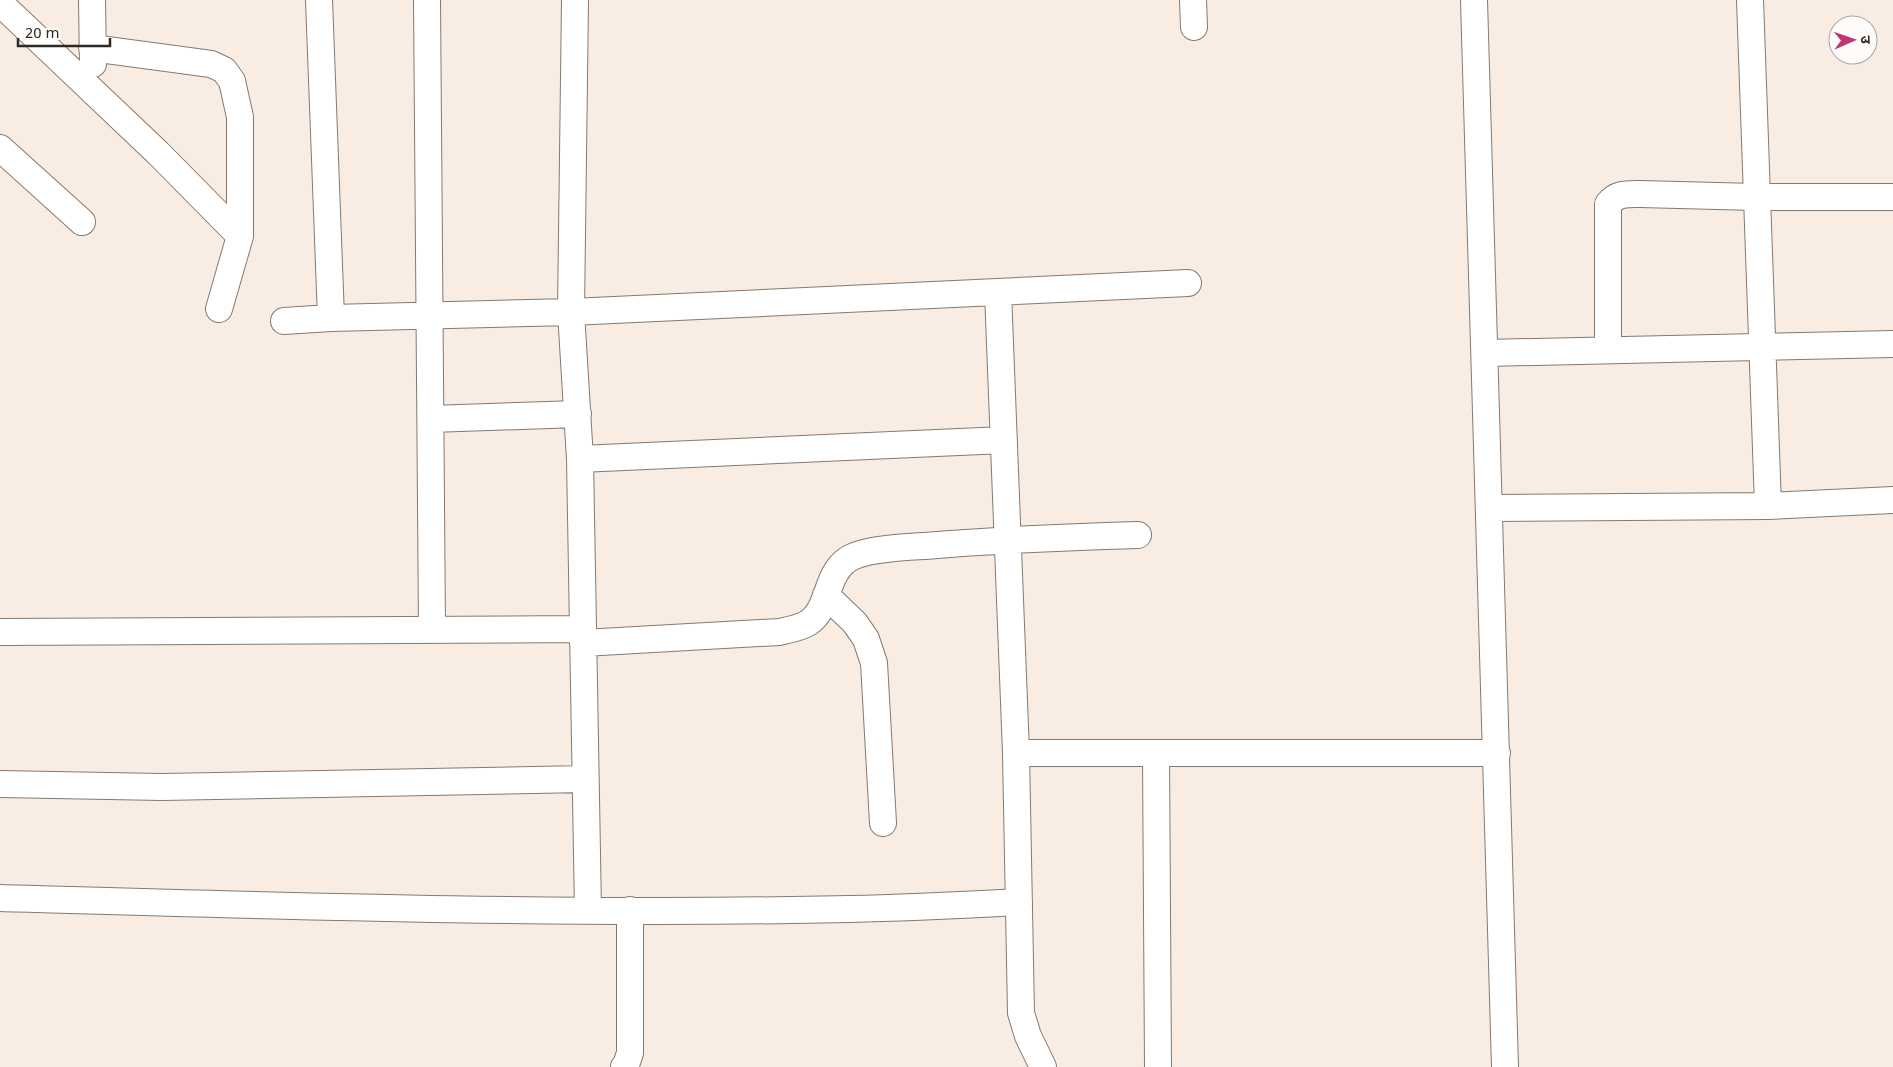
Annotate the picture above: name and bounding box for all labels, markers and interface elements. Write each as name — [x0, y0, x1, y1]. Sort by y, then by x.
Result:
scale bar — [18, 15, 110, 47]
north arrow — [1828, 15, 1878, 65]
text: 20 m — [25, 25, 59, 44]
text: उ — [1855, 35, 1874, 45]

